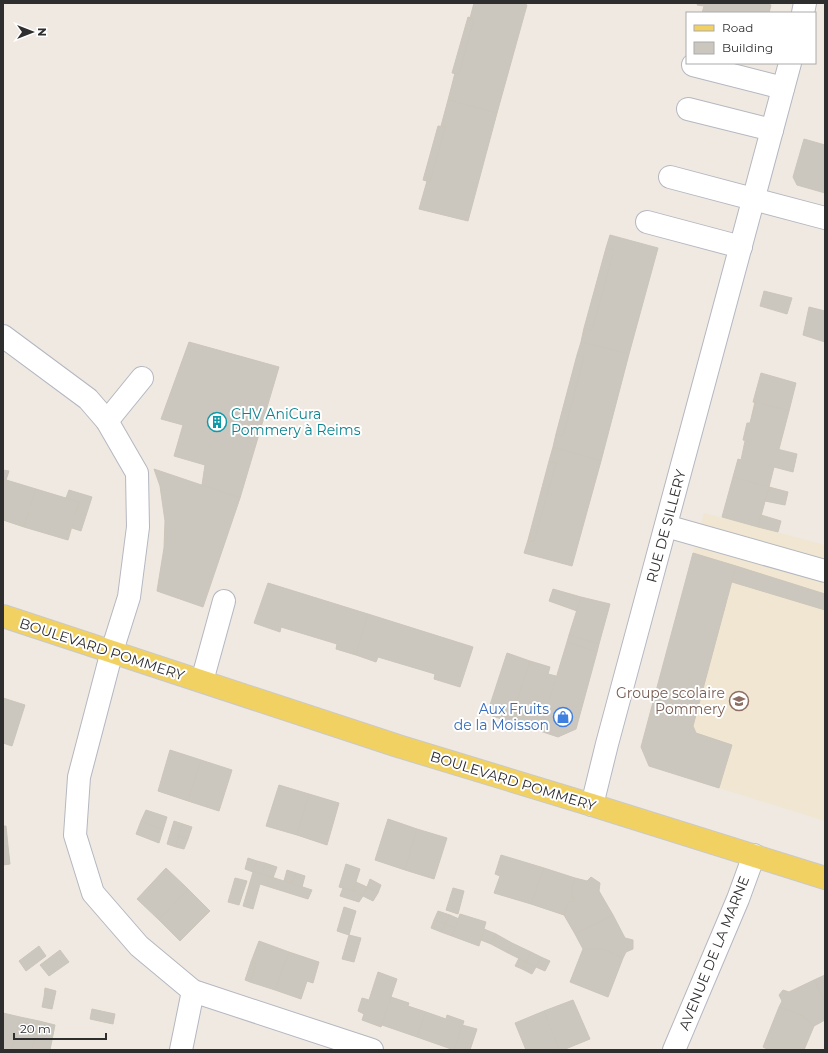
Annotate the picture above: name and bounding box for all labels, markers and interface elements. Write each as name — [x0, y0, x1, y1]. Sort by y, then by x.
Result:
north arrow — [12, 12, 52, 52]
legend — [686, 12, 816, 64]
text: Road — [722, 20, 753, 35]
text: N — [35, 28, 49, 36]
text: Building — [722, 40, 773, 55]
place label: CHV AniCura Pommery à Reims — [231, 405, 361, 439]
building icon: CHV AniCura Pommery à Reims — [206, 411, 228, 433]
street label: RUE DE SILLERY — [642, 467, 690, 585]
street label: BOULEVARD POMMERY — [17, 614, 187, 684]
place label: Groupe scolaire Pommery — [616, 684, 725, 718]
school or university icon: Groupe scolaire Pommery — [728, 690, 750, 712]
place label: Aux Fruits de la Moisson — [454, 700, 549, 734]
shop icon: Aux Fruits de la Moisson — [552, 706, 574, 728]
street label: BOULEVARD POMMERY — [428, 747, 598, 815]
street label: AVENUE DE LA MARNE — [675, 873, 753, 1033]
scale bar — [14, 1015, 106, 1041]
text: 20 m — [20, 1021, 51, 1036]

